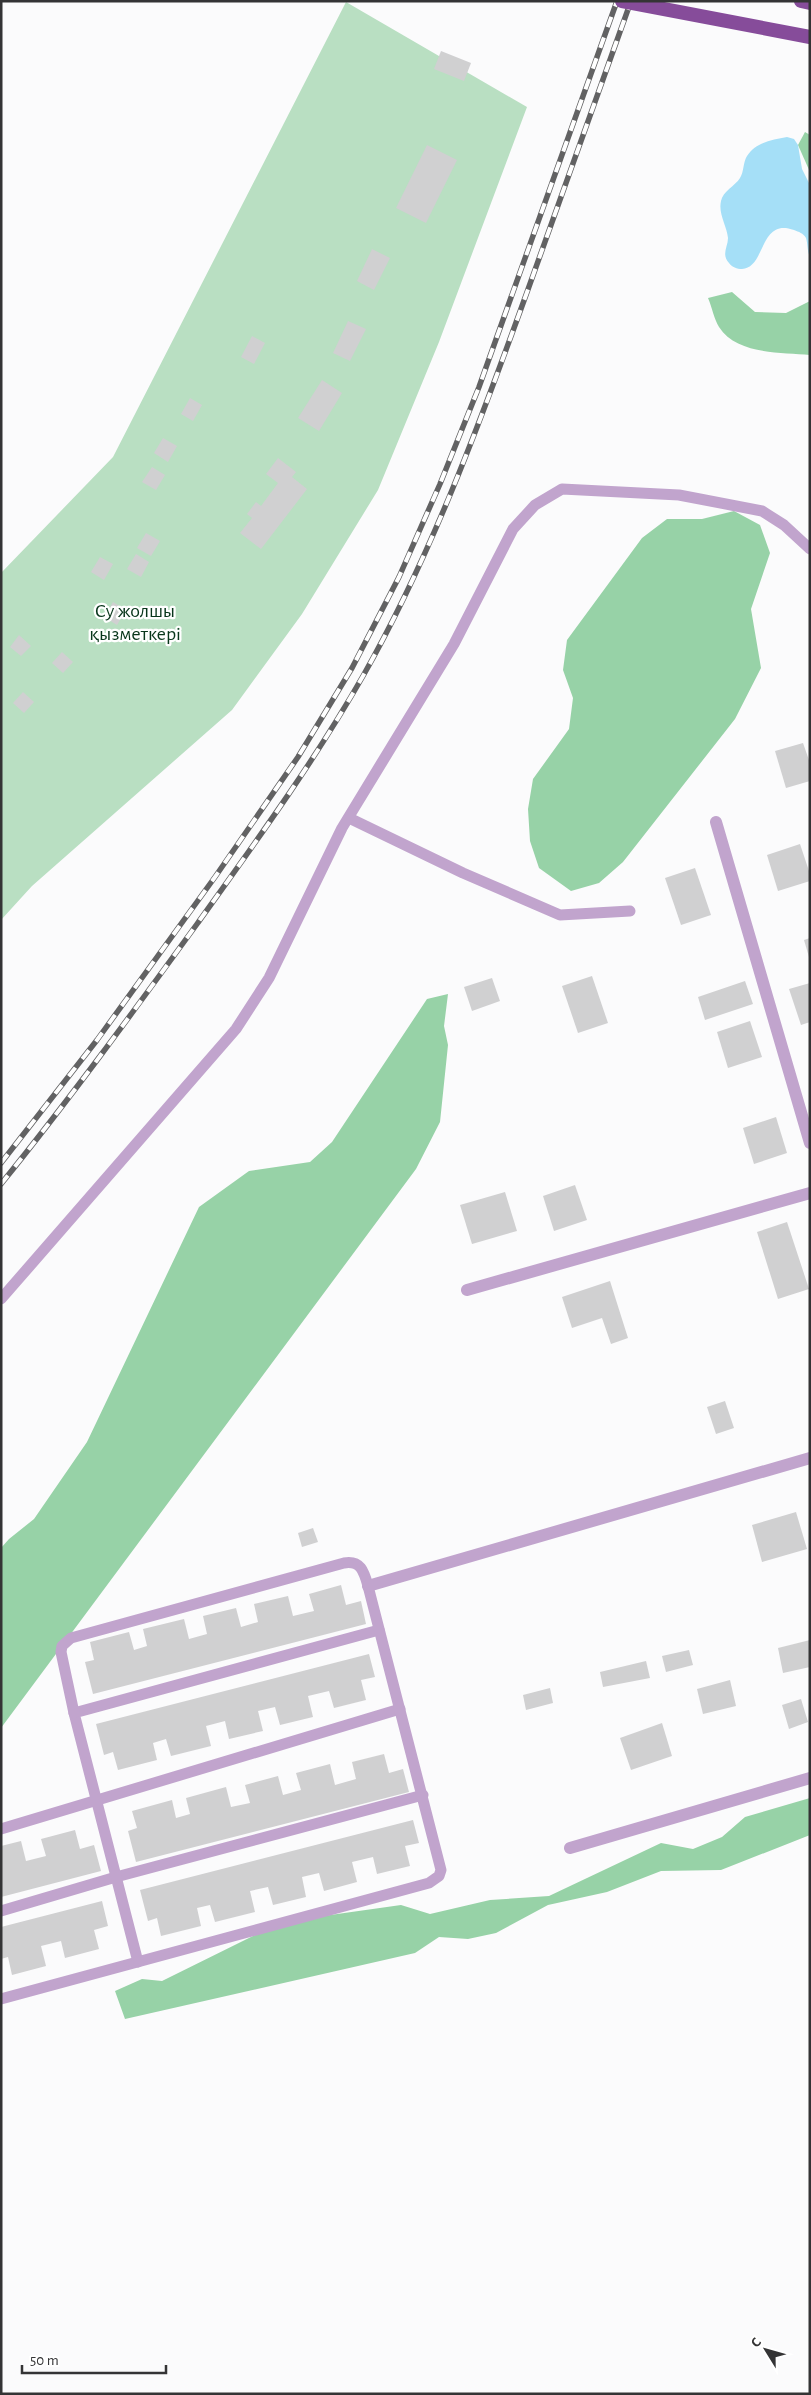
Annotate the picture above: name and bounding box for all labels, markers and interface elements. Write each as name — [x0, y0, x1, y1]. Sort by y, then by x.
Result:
park label: Су жолшы қызметкері — [89, 601, 181, 644]
north arrow — [741, 2325, 791, 2375]
text: С — [748, 2335, 764, 2350]
scale bar — [22, 2342, 166, 2374]
text: 50 m — [30, 2353, 59, 2368]

